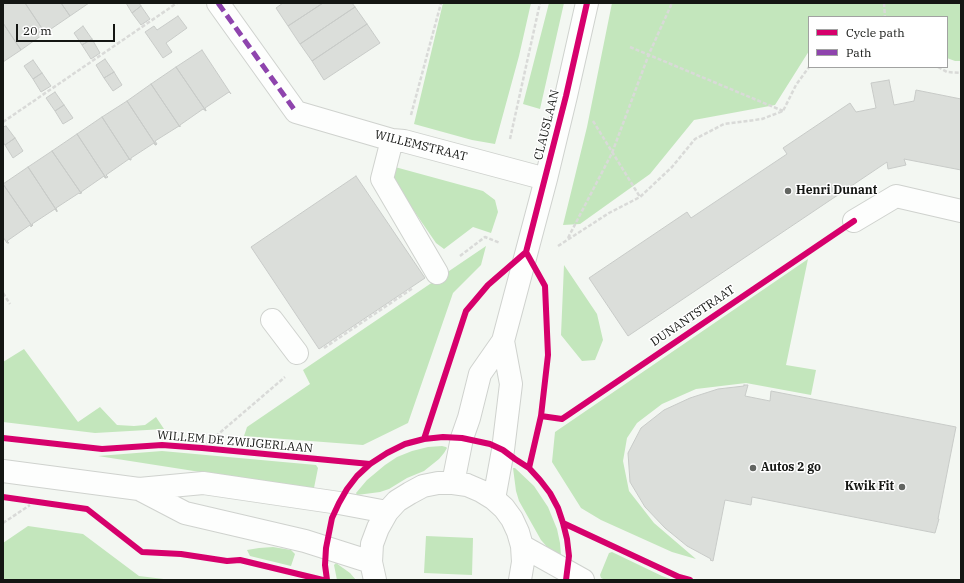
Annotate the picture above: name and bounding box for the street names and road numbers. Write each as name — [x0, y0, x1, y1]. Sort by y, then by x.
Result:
street label: CLAUSLAAN — [531, 88, 563, 162]
street label: WILLEMSTRAAT — [373, 128, 469, 164]
street label: DUNANTSTRAAT — [648, 282, 738, 350]
street label: WILLEM DE ZWIJGERLAAN — [156, 428, 314, 456]

